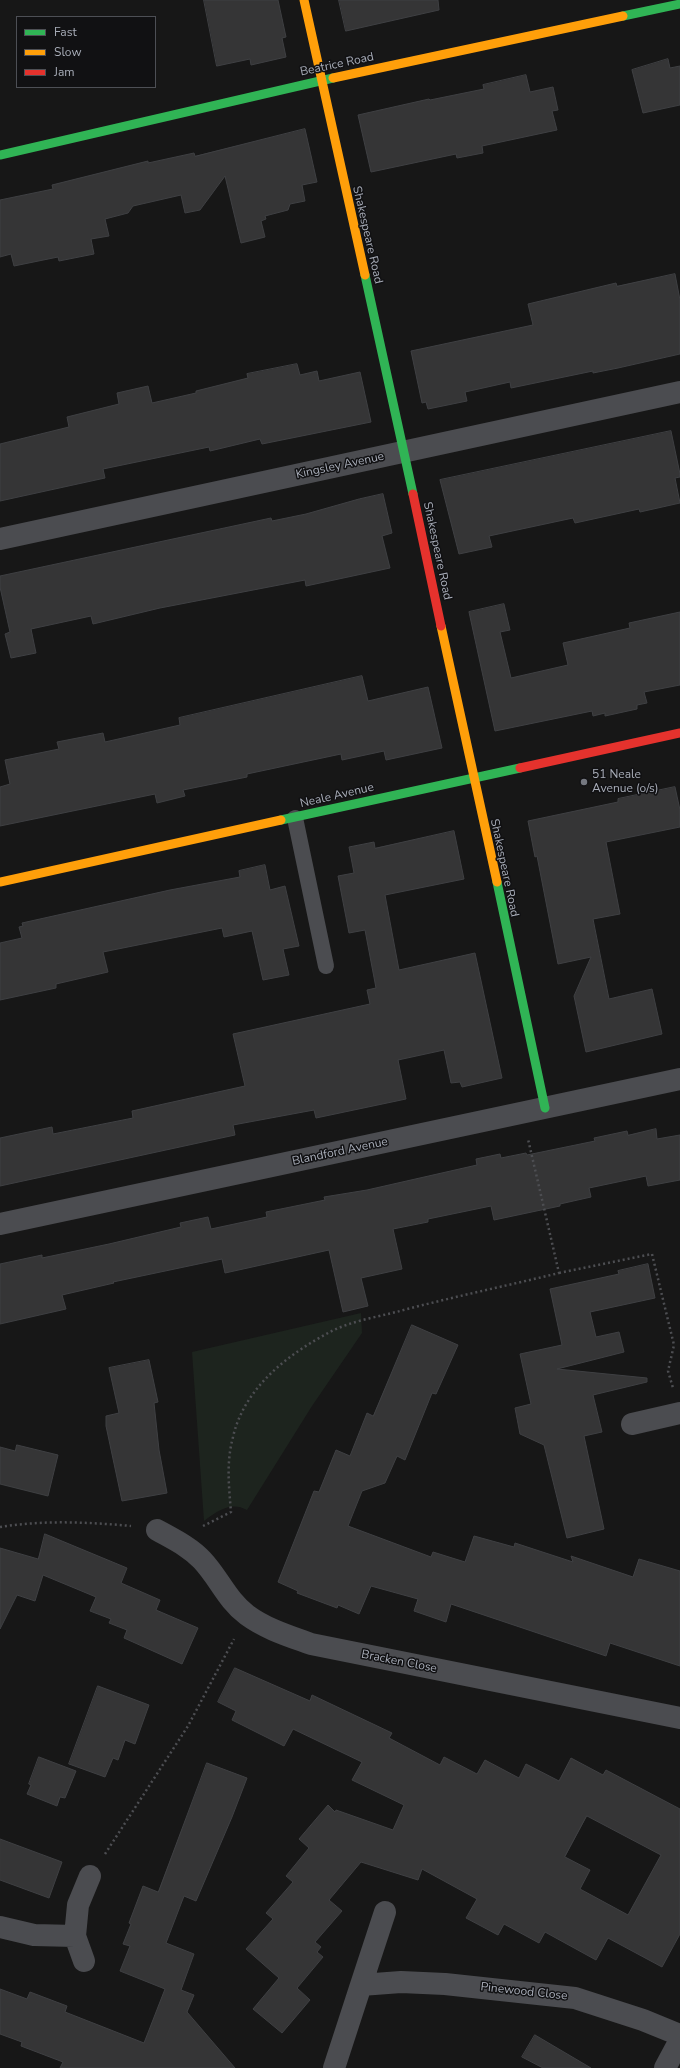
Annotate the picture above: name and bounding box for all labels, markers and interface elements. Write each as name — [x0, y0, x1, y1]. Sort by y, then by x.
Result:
legend — [16, 16, 156, 88]
text: Fast — [54, 24, 77, 40]
text: Slow — [54, 44, 82, 60]
street label: Beatrice Road — [299, 50, 375, 80]
text: Jam — [54, 64, 75, 80]
street label: Shakespeare Road — [349, 185, 385, 285]
street label: Kingsley Avenue — [295, 450, 385, 482]
street label: Shakespeare Road — [420, 501, 454, 601]
place label: 51 Neale Avenue (o/s) — [592, 768, 659, 796]
marker: 51 Neale Avenue (o/s) — [579, 777, 589, 787]
street label: Neale Avenue — [299, 781, 375, 811]
street label: Shakespeare Road — [487, 818, 521, 918]
street label: Blandford Avenue — [291, 1135, 389, 1169]
street label: Bracken Close — [360, 1648, 438, 1676]
street label: Pinewood Close — [480, 1980, 568, 2004]

